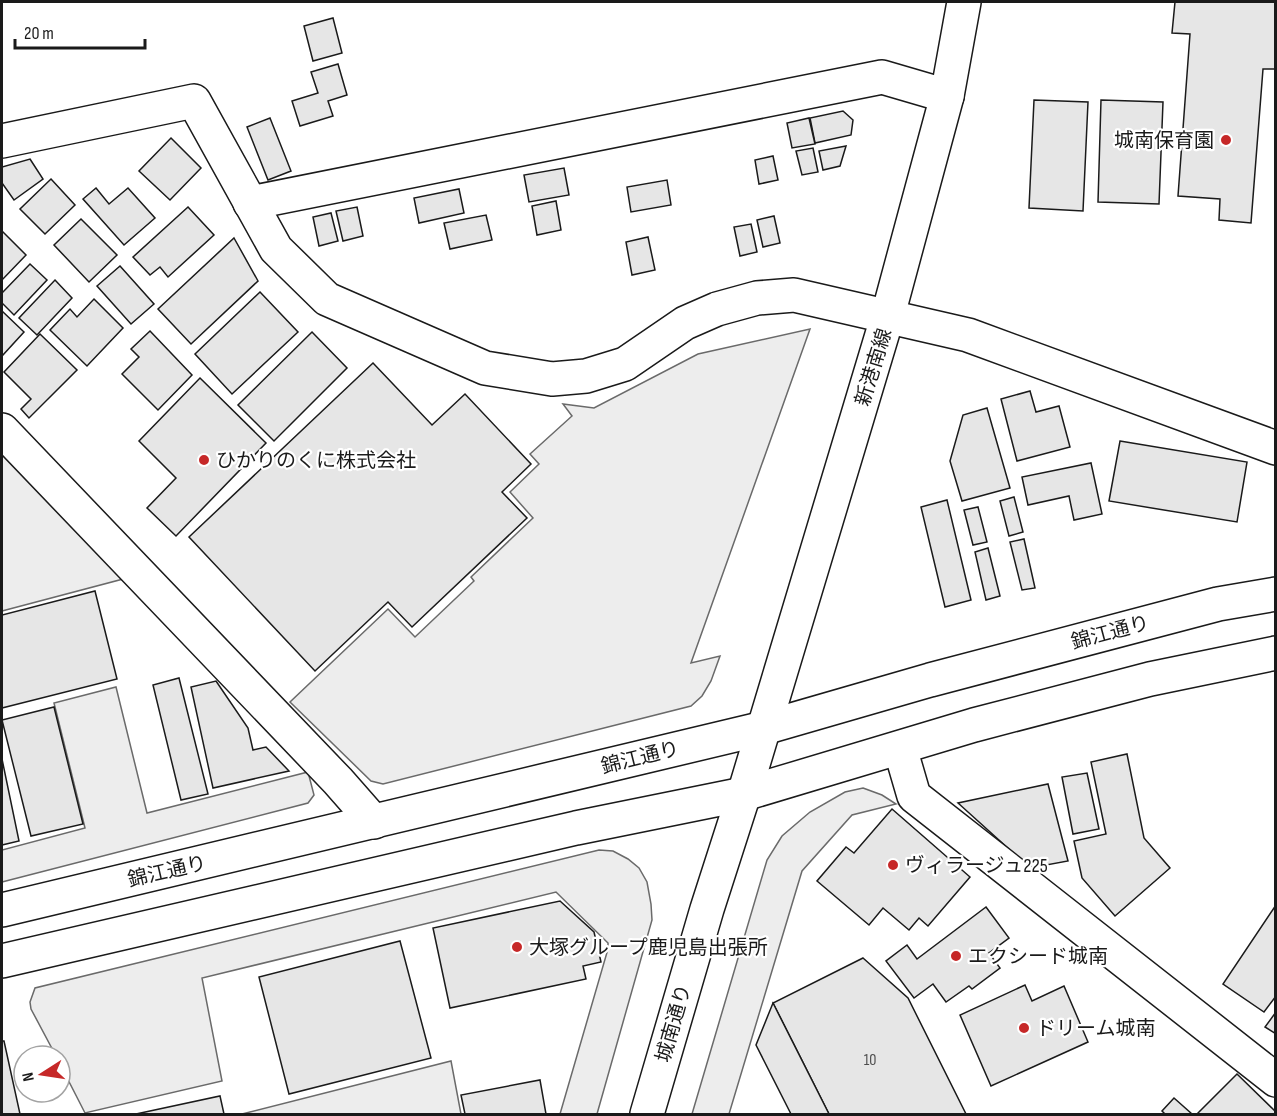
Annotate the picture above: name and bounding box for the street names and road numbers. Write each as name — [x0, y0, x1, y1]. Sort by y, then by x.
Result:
street label: 新港南線 — [851, 326, 897, 409]
street label: 錦江通り — [1069, 611, 1152, 655]
street label: 錦江通り — [599, 737, 682, 779]
street label: 錦江通り — [126, 851, 209, 893]
street label: 城南通り — [651, 982, 697, 1065]

